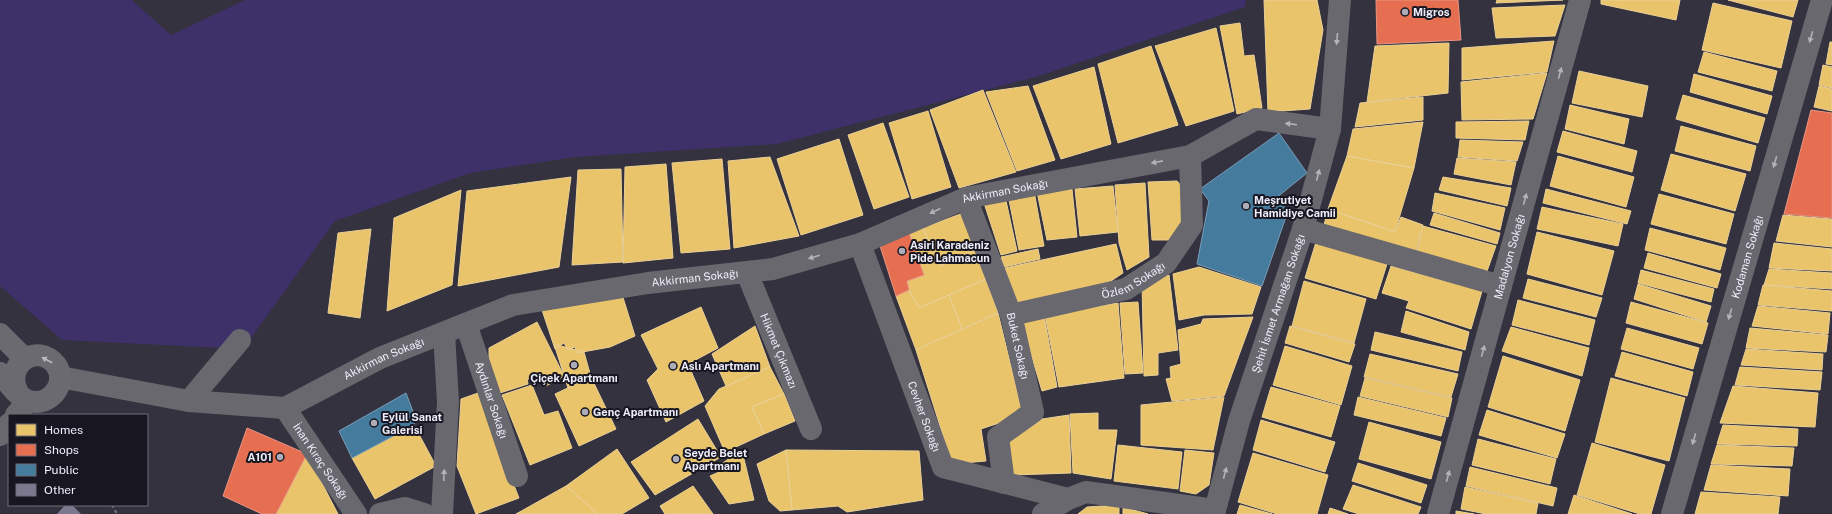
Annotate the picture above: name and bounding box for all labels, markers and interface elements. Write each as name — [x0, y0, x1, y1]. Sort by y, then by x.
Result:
place label: Migros — [1413, 6, 1450, 18]
marker: Migros — [1400, 7, 1410, 17]
one-way arrow — [1808, 32, 1814, 44]
one-way arrow — [1334, 33, 1340, 45]
one-way arrow — [1557, 67, 1563, 79]
one-way arrow — [1285, 121, 1297, 127]
one-way arrow — [1772, 157, 1778, 169]
one-way arrow — [1151, 159, 1163, 165]
one-way arrow — [1315, 169, 1321, 181]
street label: Akkirman Sokağı — [960, 177, 1049, 205]
one-way arrow — [1522, 193, 1528, 205]
place label: Meşrutiyet Hamidiye Camii — [1254, 194, 1336, 219]
marker: Meşrutiyet Hamidiye Camii — [1241, 201, 1251, 211]
one-way arrow — [930, 208, 941, 214]
street label: Madalyon Sokağı — [1492, 213, 1527, 301]
street label: Kodaman Sokağı — [1729, 214, 1765, 300]
street label: Şehit İsmet Armağan Sokağı — [1249, 233, 1307, 375]
place label: Asiri Karadeniz Pide Lahmacun — [910, 239, 990, 264]
marker: Asiri Karadeniz Pide Lahmacun — [897, 246, 907, 256]
one-way arrow — [808, 254, 820, 260]
street label: Özlem Sokağı — [1100, 259, 1167, 300]
street label: Akkirman Sokağı — [651, 267, 739, 289]
one-way arrow — [1727, 308, 1733, 320]
street label: Hikmet Çıkmazı — [758, 311, 800, 390]
street label: Buket Sokağı — [1005, 311, 1031, 380]
street label: Akkirman Sokağı — [341, 335, 426, 382]
one-way arrow — [1480, 345, 1486, 357]
one-way arrow — [41, 356, 53, 363]
street label: Aydınlar Sokağı — [473, 360, 510, 440]
marker: Çiçek Apartmanı — [569, 360, 579, 370]
place label: Aslı Apartmanı — [681, 360, 759, 372]
marker: Aslı Apartmanı — [668, 361, 678, 371]
place label: Çiçek Apartmanı — [530, 372, 618, 385]
street label: Cevher Sokağı — [906, 380, 943, 453]
place label: Genç Apartmanı — [593, 406, 678, 419]
marker: Genç Apartmanı — [580, 407, 590, 417]
place label: Eylül Sanat Galerisi — [382, 411, 443, 436]
legend — [8, 414, 148, 506]
marker: Eylül Sanat Galerisi — [369, 418, 379, 428]
street label: İnan Kıraç Sokağı — [291, 420, 350, 501]
text: Homes — [44, 423, 83, 437]
one-way arrow — [1691, 433, 1697, 445]
text: Shops — [44, 443, 79, 457]
place label: Seyde Belet Apartmanı — [684, 447, 748, 472]
place label: A101 — [248, 451, 272, 463]
marker: A101 — [275, 452, 285, 462]
marker: Seyde Belet Apartmanı — [671, 454, 681, 464]
text: Public — [44, 463, 79, 477]
one-way arrow — [1222, 466, 1228, 478]
one-way arrow — [441, 469, 448, 481]
one-way arrow — [1446, 470, 1452, 483]
text: Other — [44, 483, 76, 497]

